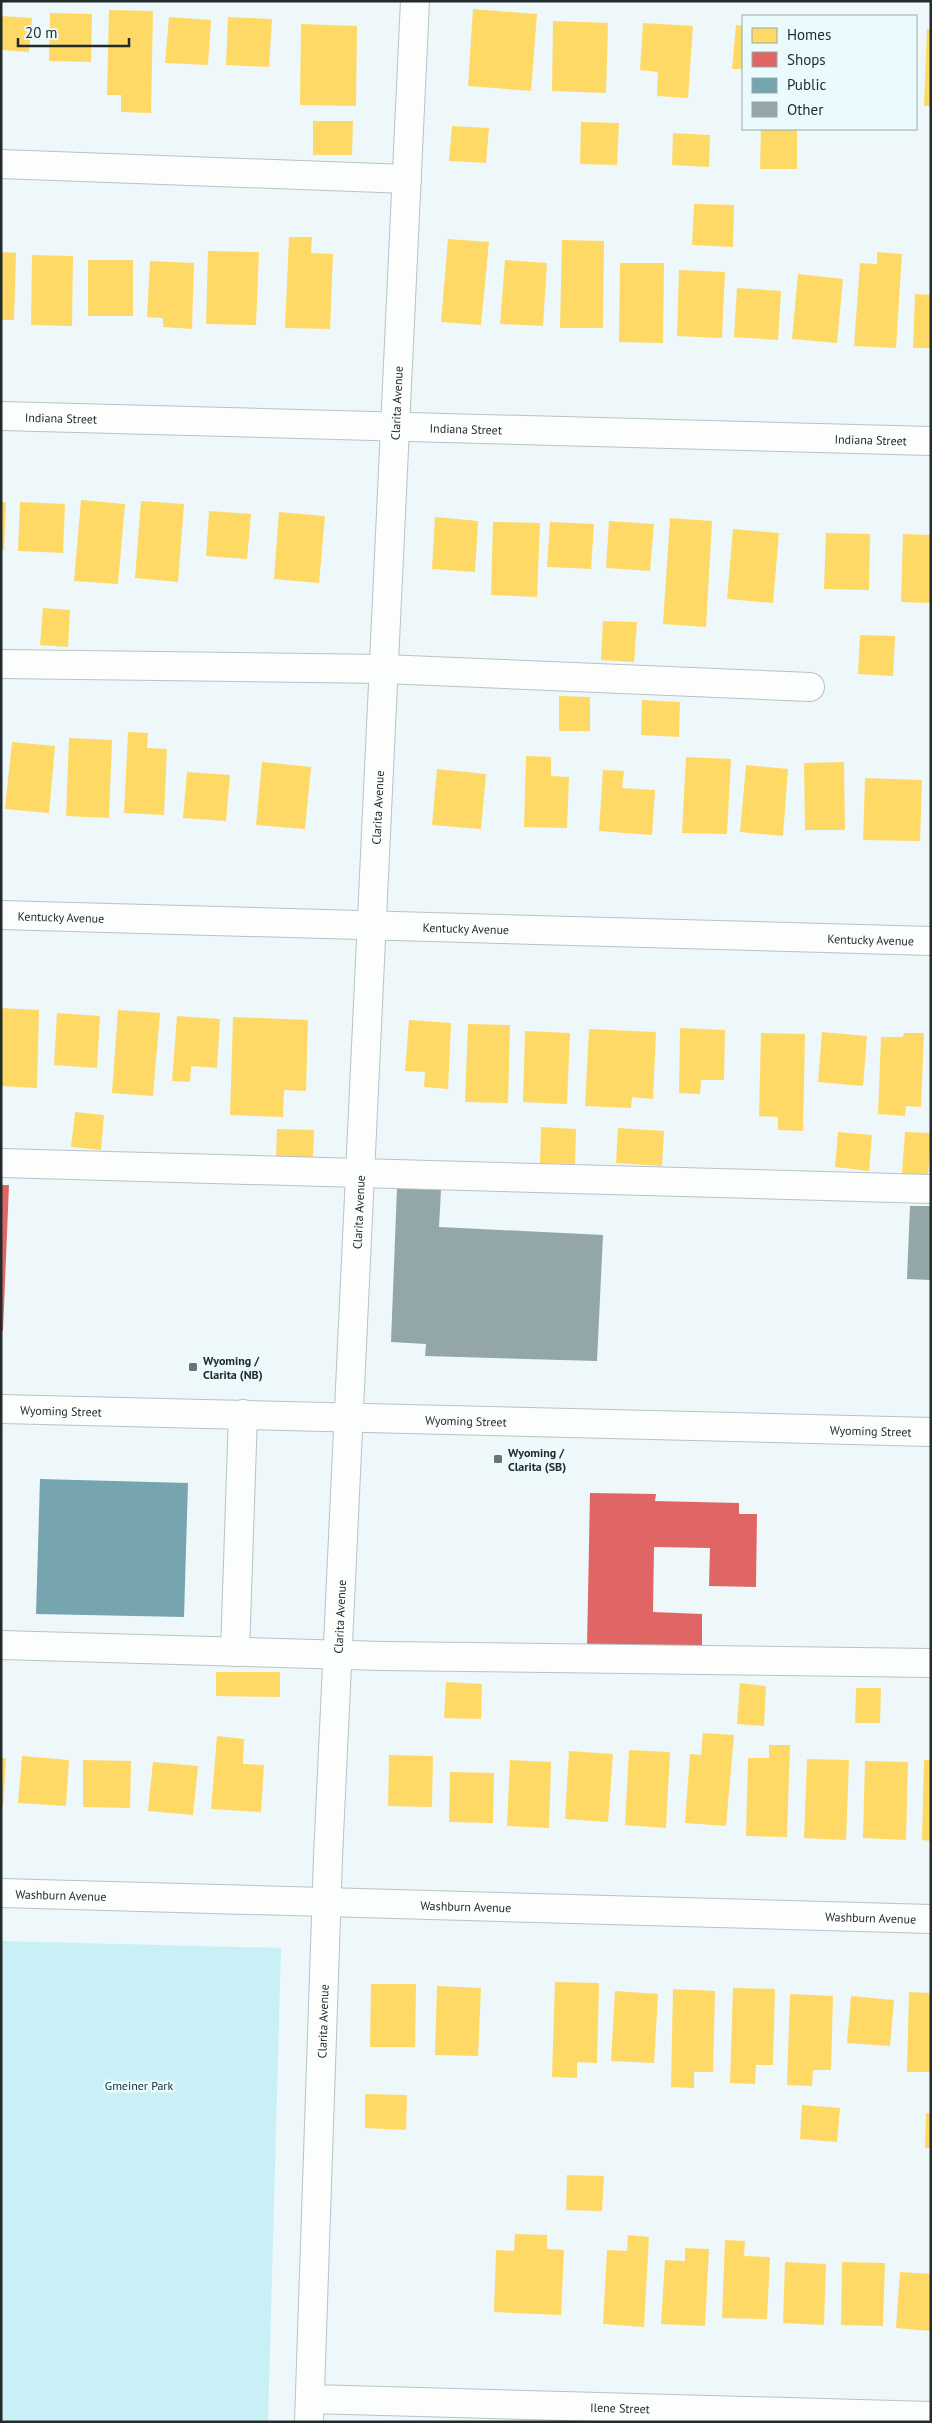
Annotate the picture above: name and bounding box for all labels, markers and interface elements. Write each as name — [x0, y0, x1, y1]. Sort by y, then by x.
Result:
scale bar — [18, 15, 129, 47]
legend — [742, 15, 917, 130]
text: 20 m — [25, 23, 58, 42]
text: Homes — [787, 25, 831, 44]
text: Shops — [787, 50, 826, 69]
text: Public — [787, 75, 826, 94]
text: Other — [787, 100, 823, 119]
street label: Clarita Avenue — [387, 366, 405, 440]
street label: Indiana Street — [25, 409, 97, 426]
street label: Indiana Street — [430, 420, 502, 437]
street label: Indiana Street — [834, 431, 907, 448]
street label: Clarita Avenue — [368, 770, 386, 845]
street label: Kentucky Avenue — [17, 908, 104, 925]
street label: Kentucky Avenue — [422, 919, 509, 937]
street label: Kentucky Avenue — [827, 931, 914, 948]
street label: Clarita Avenue — [349, 1175, 367, 1249]
place label: Wyoming / Clarita (NB) — [203, 1353, 263, 1382]
marker: Wyoming / Clarita (NB) — [187, 1361, 199, 1373]
street label: Wyoming Street — [20, 1402, 102, 1419]
street label: Wyoming Street — [425, 1412, 507, 1429]
street label: Wyoming Street — [830, 1422, 912, 1439]
place label: Wyoming / Clarita (SB) — [508, 1445, 566, 1474]
marker: Wyoming / Clarita (SB) — [492, 1453, 504, 1465]
street label: Clarita Avenue — [330, 1579, 348, 1654]
street label: Washburn Avenue — [15, 1886, 107, 1903]
street label: Washburn Avenue — [420, 1897, 512, 1915]
street label: Washburn Avenue — [825, 1909, 916, 1926]
street label: Clarita Avenue — [314, 1984, 331, 2058]
park label: Gmeiner Park — [105, 2078, 173, 2093]
street label: Ilene Street — [590, 2399, 650, 2416]

